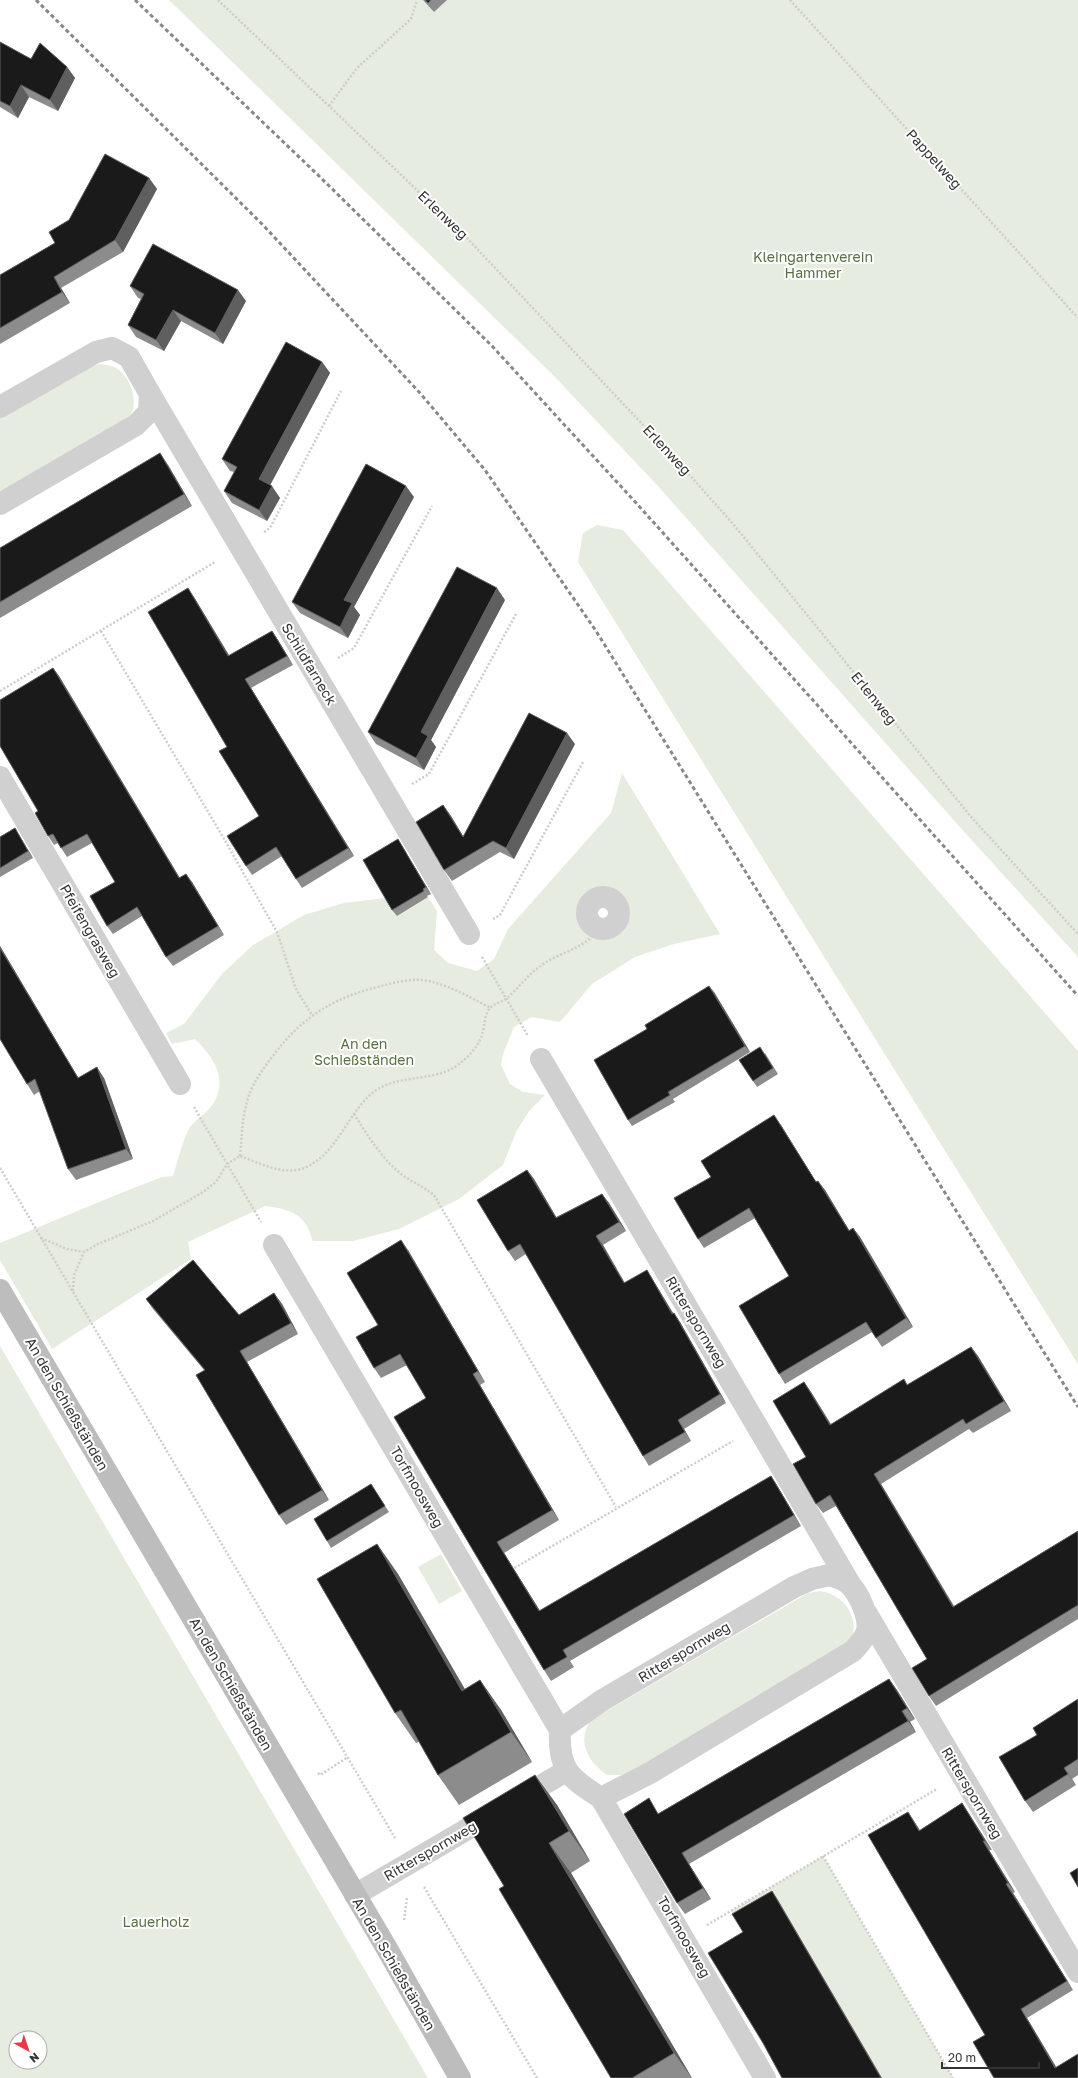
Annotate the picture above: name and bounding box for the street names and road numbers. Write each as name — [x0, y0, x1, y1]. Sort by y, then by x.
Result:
street label: Pappelweg — [903, 125, 966, 192]
street label: Erlenweg — [415, 187, 472, 243]
street label: Erlenweg — [640, 421, 695, 478]
street label: Schildfarneck — [278, 620, 341, 708]
street label: Erlenweg — [848, 668, 901, 727]
street label: Pfeifengrasweg — [57, 881, 124, 980]
street label: Ritterspornweg — [662, 1273, 731, 1371]
street label: An den Schießständen — [22, 1334, 112, 1473]
street label: Torfmoosweg — [387, 1443, 448, 1530]
street label: An den Schießständen — [186, 1614, 276, 1753]
street label: Ritterspornweg — [635, 1617, 733, 1686]
street label: Ritterspornweg — [938, 1744, 1007, 1842]
street label: Ritterspornweg — [380, 1817, 479, 1884]
street label: Torfmoosweg — [654, 1893, 715, 1980]
street label: An den Schießständen — [349, 1894, 439, 2033]

